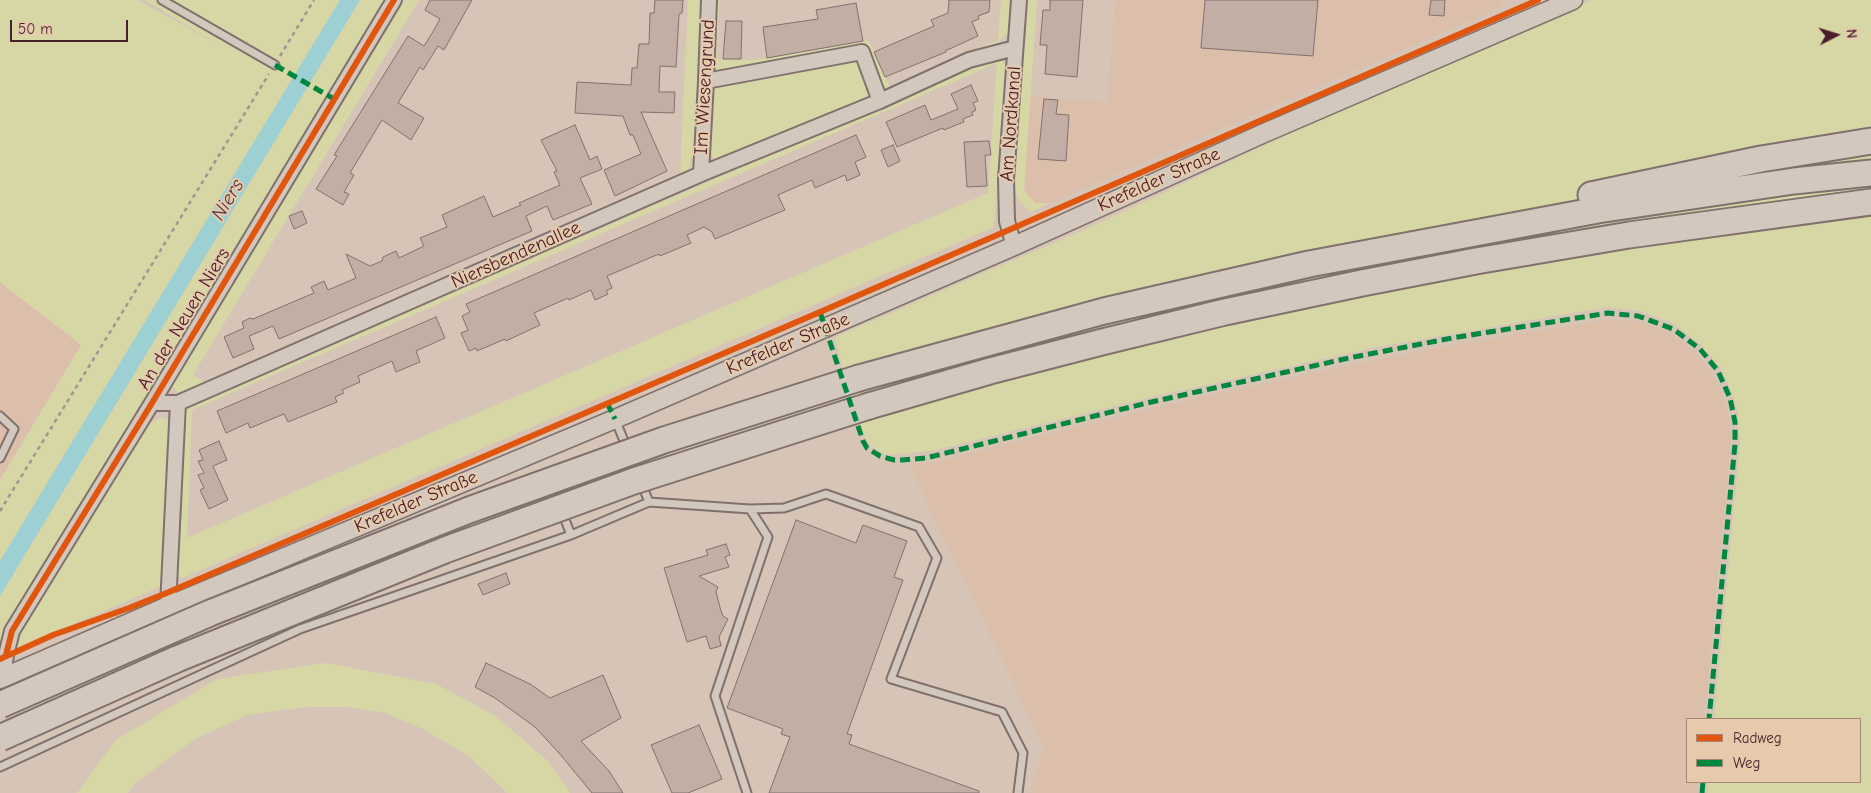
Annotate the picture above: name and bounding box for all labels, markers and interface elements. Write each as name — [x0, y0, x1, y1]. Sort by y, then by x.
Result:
scale bar — [12, 10, 130, 42]
north arrow — [1811, 10, 1861, 60]
street label: Im Wiesengrund — [690, 19, 720, 155]
text: 50 m — [18, 20, 53, 38]
text: N — [1843, 28, 1860, 39]
street label: Am Nordkanal — [996, 65, 1026, 183]
street label: Krefelder Straße — [1094, 143, 1224, 217]
water label: Niers — [206, 175, 250, 225]
street label: Niersbendenallee — [448, 216, 584, 294]
street label: An der Neuen Niers — [133, 244, 235, 394]
street label: Krefelder Straße — [723, 308, 853, 380]
street label: Krefelder Straße — [351, 466, 481, 538]
legend — [1686, 718, 1861, 783]
text: Radweg — [1733, 729, 1782, 747]
text: Weg — [1733, 754, 1760, 772]

